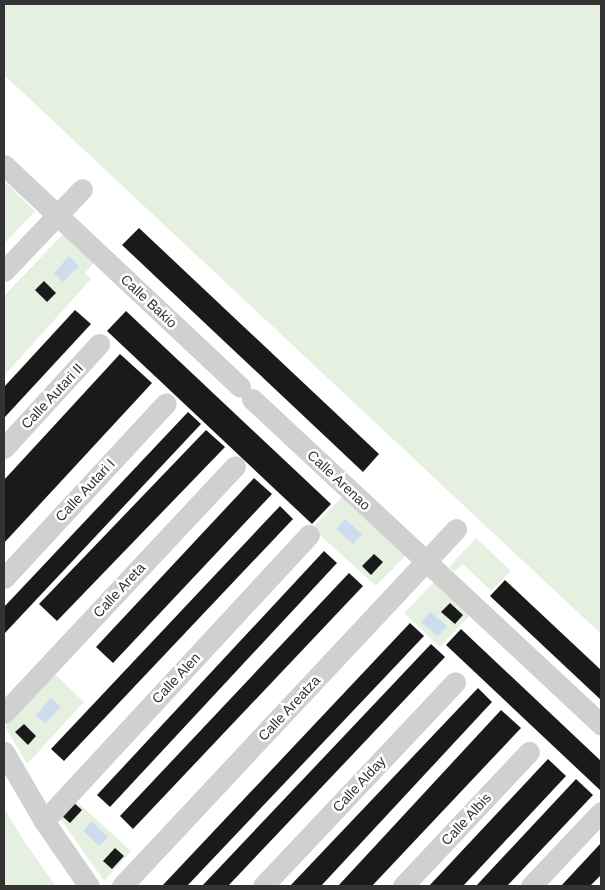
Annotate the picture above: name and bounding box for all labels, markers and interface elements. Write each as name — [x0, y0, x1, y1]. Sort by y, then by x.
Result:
street label: Calle Bakio — [117, 271, 181, 331]
street label: Calle Autari II — [17, 360, 87, 432]
street label: Calle Arenao — [304, 446, 374, 514]
street label: Calle Autari I — [52, 455, 118, 525]
street label: Calle Areta — [89, 559, 149, 621]
street label: Calle Alen — [148, 649, 204, 707]
street label: Calle Areatza — [254, 672, 324, 744]
street label: Calle Alday — [329, 752, 389, 816]
street label: Calle Albis — [437, 789, 495, 849]

